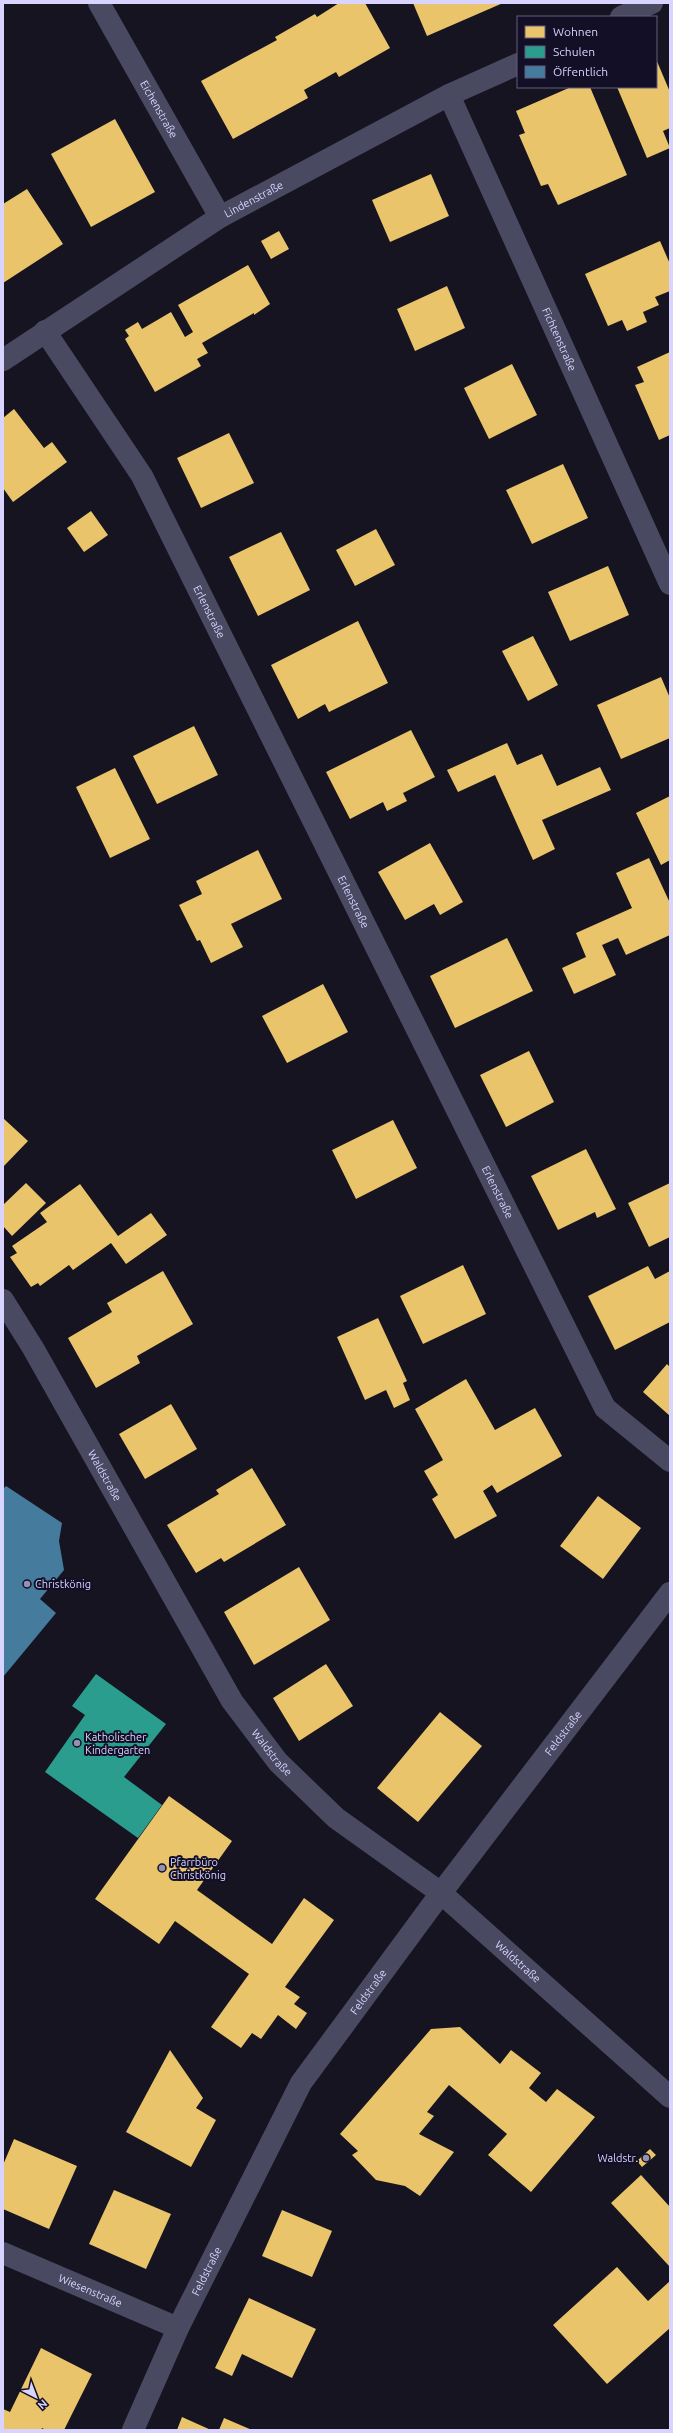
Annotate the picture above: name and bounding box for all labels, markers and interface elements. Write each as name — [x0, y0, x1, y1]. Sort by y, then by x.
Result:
legend — [517, 16, 657, 88]
text: Wohnen — [553, 25, 598, 38]
text: Schulen — [553, 45, 595, 58]
text: Öffentlich — [553, 65, 608, 78]
street label: Eichenstraße — [138, 78, 180, 140]
street label: Lindenstraße — [222, 178, 285, 220]
street label: Fichtenstraße — [540, 306, 579, 373]
street label: Erlenstraße — [191, 583, 228, 640]
street label: Erlenstraße — [335, 874, 372, 930]
street label: Erlenstraße — [480, 1164, 516, 1220]
street label: Waldstraße — [86, 1448, 124, 1503]
place label: Christkönig — [35, 1578, 91, 1590]
marker: Christkönig — [22, 1579, 32, 1589]
street label: Feldstraße — [542, 1708, 584, 1758]
street label: Waldstraße — [249, 1727, 294, 1778]
place label: Katholischer Kindergarten — [85, 1731, 150, 1756]
marker: Katholischer Kindergarten — [72, 1738, 82, 1748]
place label: Pfarrbüro Christkönig — [170, 1856, 226, 1881]
marker: Pfarrbüro Christkönig — [157, 1863, 167, 1873]
street label: Waldstraße — [493, 1938, 543, 1985]
street label: Feldstraße — [348, 1967, 389, 2017]
place label: Waldstr. — [598, 2152, 638, 2164]
marker: Waldstr. — [641, 2153, 651, 2163]
street label: Feldstraße — [189, 2245, 224, 2298]
street label: Wiesenstraße — [57, 2272, 124, 2309]
north arrow — [16, 2377, 56, 2417]
text: N — [36, 2397, 50, 2412]

